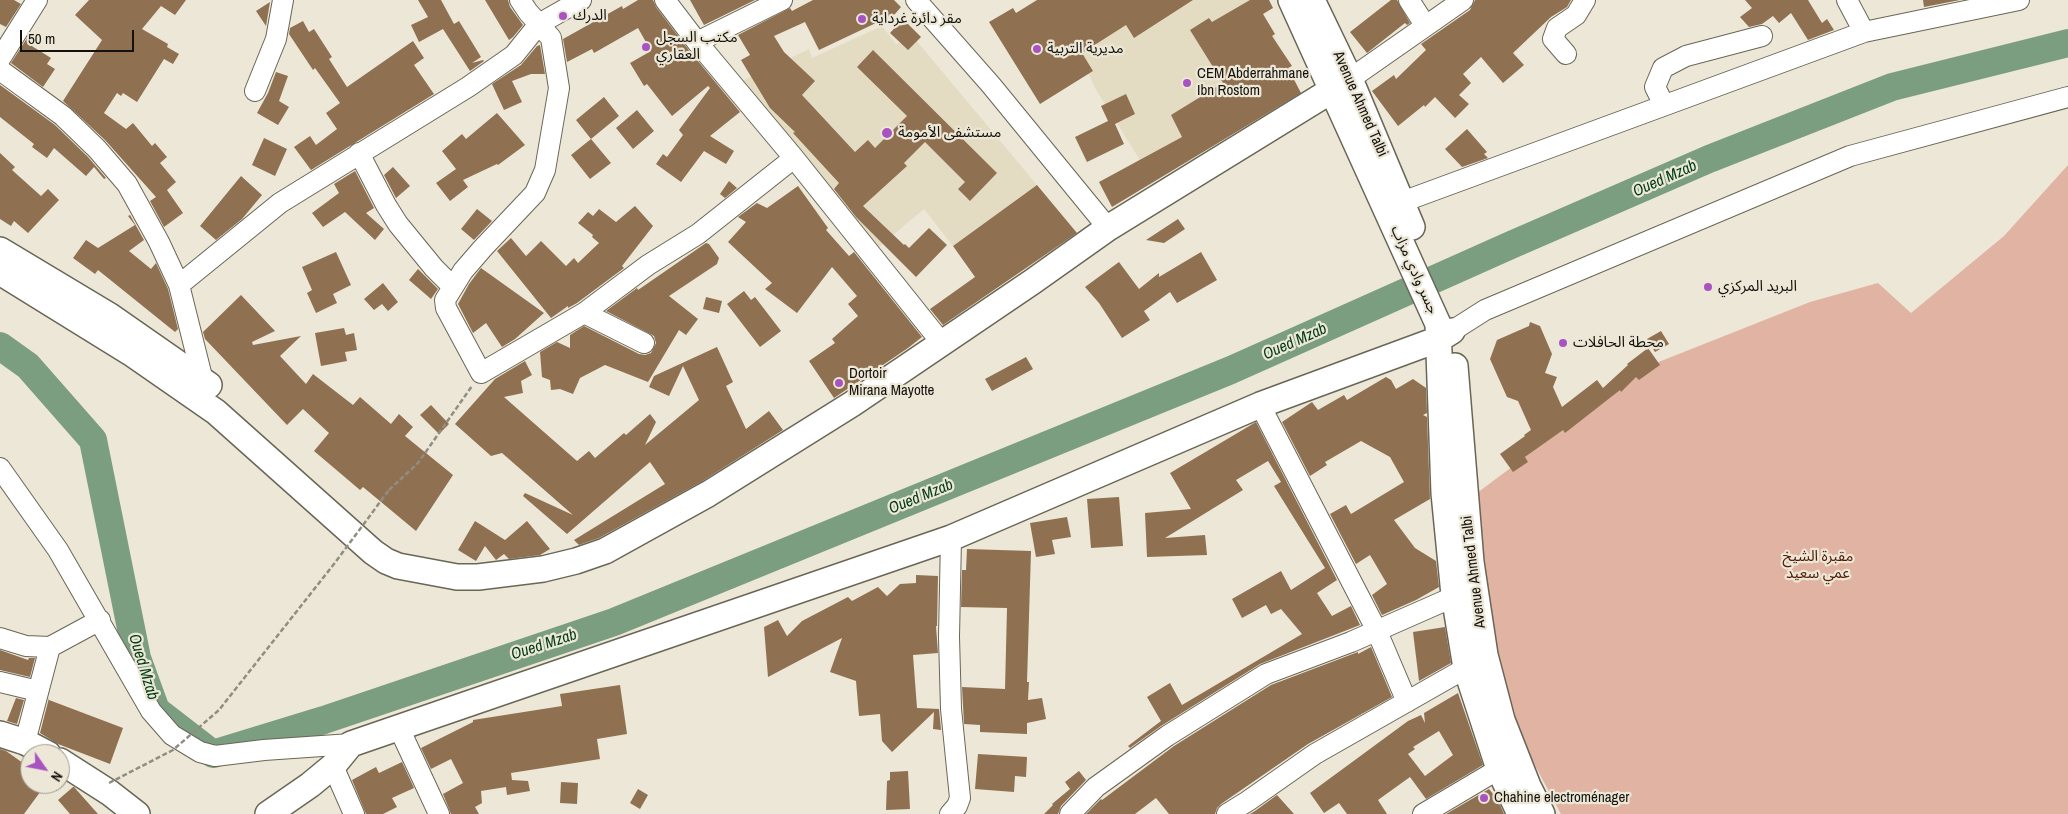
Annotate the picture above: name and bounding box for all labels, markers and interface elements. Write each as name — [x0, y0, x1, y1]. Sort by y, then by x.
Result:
place label: الدرك — [573, 7, 607, 25]
marker: الدرك — [557, 10, 569, 22]
place label: مقر دائرة غرداية — [872, 10, 962, 28]
marker: مقر دائرة غرداية — [856, 13, 868, 25]
scale bar — [22, 20, 136, 52]
text: 50 m — [28, 28, 55, 49]
place label: مكتب السجل العقاري — [656, 29, 738, 64]
place label: مديرية التربية — [1047, 40, 1123, 58]
marker: مكتب السجل العقاري — [640, 41, 652, 53]
marker: مديرية التربية — [1031, 43, 1043, 55]
street label: Avenue Ahmed Talbi — [1329, 48, 1391, 160]
place label: CEM Abderrahmane Ibn Rostom — [1197, 65, 1309, 100]
marker: CEM Abderrahmane Ibn Rostom — [1181, 77, 1193, 89]
place label: مستشفى الأمومة — [898, 124, 1001, 142]
marker: مستشفى الأمومة — [880, 126, 894, 140]
water label: Oued Mzab — [1630, 156, 1700, 202]
street label: جسر وادي مزاب — [1386, 223, 1442, 317]
place label: البريد المركزي — [1718, 278, 1797, 296]
marker: البريد المركزي — [1702, 281, 1714, 293]
water label: Oued Mzab — [1260, 319, 1330, 365]
place label: محطة الحافلات — [1573, 334, 1664, 352]
marker: محطة الحافلات — [1557, 337, 1569, 349]
place label: Dortoir Mirana Mayotte — [849, 365, 934, 400]
marker: Dortoir Mirana Mayotte — [833, 377, 845, 389]
water label: Oued Mzab — [886, 475, 956, 519]
street label: Avenue Ahmed Talbi — [1458, 515, 1490, 629]
park label: مقبرة الشيخ عمي سعيد — [1783, 548, 1853, 583]
water label: Oued Mzab — [509, 625, 579, 665]
water label: Oued Mzab — [124, 632, 162, 702]
north arrow — [20, 744, 70, 794]
text: N — [47, 768, 67, 785]
place label: Chahine electroménager — [1494, 789, 1629, 807]
marker: Chahine electroménager — [1478, 792, 1490, 804]

